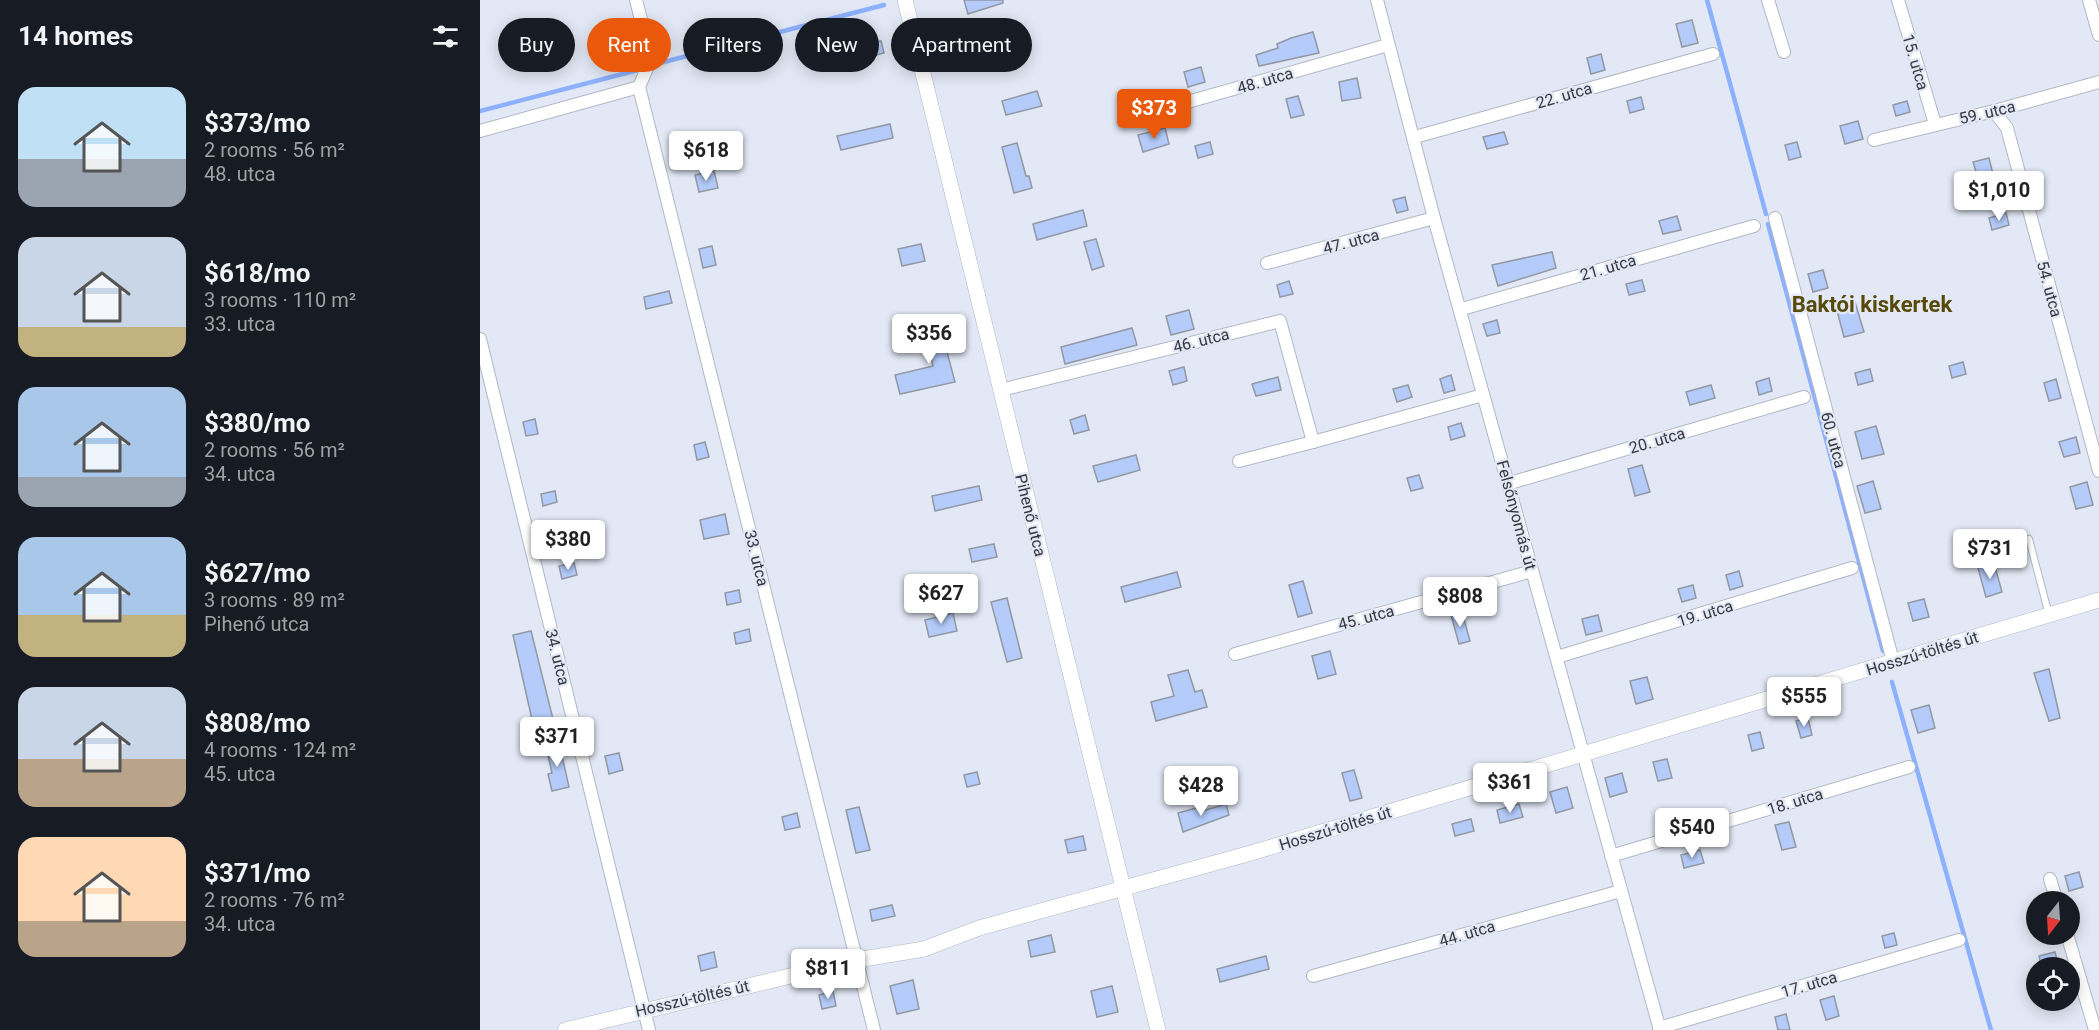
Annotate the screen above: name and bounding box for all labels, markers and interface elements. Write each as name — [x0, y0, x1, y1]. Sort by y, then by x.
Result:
chip: Buy — [498, 18, 575, 72]
chip: Rent — [587, 18, 671, 72]
chip: Filters — [683, 18, 783, 72]
chip: New — [795, 18, 879, 72]
chip: Apartment — [891, 18, 1032, 72]
icon: filters — [429, 20, 462, 53]
text: 14 homes — [18, 21, 133, 51]
street label: 15. utca — [1898, 32, 1933, 92]
street label: 48. utca — [1235, 63, 1295, 98]
street label: 22. utca — [1534, 78, 1594, 113]
pin: $373 — [1118, 89, 1190, 140]
text: $373 — [1131, 96, 1177, 120]
street label: 59. utca — [1957, 97, 2017, 128]
text: $373/mo — [204, 108, 311, 138]
icon: home — [66, 111, 138, 183]
pin: $618 — [670, 131, 742, 182]
text: 2 rooms · 56 m² — [204, 138, 345, 162]
text: $618 — [683, 138, 729, 162]
text: 48. utca — [204, 162, 276, 186]
pin: $1,010 — [1950, 171, 2048, 222]
text: $1,010 — [1968, 178, 2030, 202]
street label: 47. utca — [1321, 225, 1381, 258]
street label: 21. utca — [1578, 250, 1638, 285]
text: $618/mo — [204, 258, 311, 288]
street label: 54. utca — [2033, 259, 2066, 319]
icon: home — [66, 261, 138, 333]
text: 3 rooms · 110 m² — [204, 288, 356, 312]
district label: Baktói kiskertek — [1792, 292, 1952, 317]
text: 33. utca — [204, 312, 276, 336]
pin: $356 — [893, 314, 965, 365]
text: $356 — [906, 321, 952, 345]
street label: 46. utca — [1171, 324, 1231, 357]
text: $380/mo — [204, 408, 311, 438]
street label: 60. utca — [1817, 410, 1850, 470]
icon: home — [66, 411, 138, 483]
street label: 20. utca — [1627, 423, 1687, 458]
text: 2 rooms · 56 m² — [204, 438, 345, 462]
street label: Felsőnyomás út — [1493, 458, 1540, 572]
text: 34. utca — [204, 462, 276, 486]
street label: Pihenő utca — [1011, 472, 1050, 558]
pin: $380 — [532, 520, 604, 571]
text: $380 — [545, 527, 591, 551]
street label: 33. utca — [740, 528, 773, 588]
pin: $731 — [1954, 529, 2026, 580]
text: $731 — [1967, 536, 2013, 560]
text: $627/mo — [204, 558, 311, 588]
icon: home — [66, 561, 138, 633]
pin: $627 — [905, 574, 977, 625]
pin: $808 — [1424, 577, 1496, 628]
text: $627 — [918, 581, 964, 605]
text: $808 — [1437, 584, 1483, 608]
text: 3 rooms · 89 m² — [204, 588, 345, 612]
street label: 19. utca — [1675, 596, 1735, 631]
street label: 45. utca — [1336, 601, 1396, 634]
text: Pihenő utca — [204, 612, 309, 636]
street label: 34. utca — [541, 627, 574, 687]
street label: Hosszú-töltés út — [1864, 627, 1981, 680]
pin: $555 — [1768, 677, 1840, 728]
text: $555 — [1781, 684, 1827, 708]
text: $808/mo — [204, 708, 311, 738]
icon: home — [66, 711, 138, 783]
pin: $371 — [521, 717, 593, 768]
text: $371 — [534, 724, 580, 748]
text: 4 rooms · 124 m² — [204, 738, 356, 762]
text: 45. utca — [204, 762, 276, 786]
pin: $361 — [1474, 763, 1546, 814]
pin: $428 — [1165, 766, 1237, 817]
text: $361 — [1487, 770, 1533, 794]
text: $428 — [1178, 773, 1224, 797]
street label: 18. utca — [1765, 784, 1825, 819]
street label: Hosszú-töltés út — [1277, 802, 1394, 855]
pin: $540 — [1656, 808, 1728, 859]
text: $540 — [1669, 815, 1715, 839]
text: $371/mo — [204, 858, 311, 888]
icon: home — [66, 861, 138, 933]
text: 2 rooms · 76 m² — [204, 888, 345, 912]
north arrow — [2026, 891, 2080, 945]
map controls — [2026, 891, 2080, 1011]
text: 34. utca — [204, 912, 276, 936]
street label: 44. utca — [1437, 916, 1497, 951]
pin: $811 — [792, 949, 864, 1000]
text: $811 — [805, 956, 851, 980]
button: locate — [2026, 957, 2080, 1011]
street label: 17. utca — [1779, 967, 1839, 1002]
street label: Hosszú-töltés út — [633, 976, 751, 1021]

